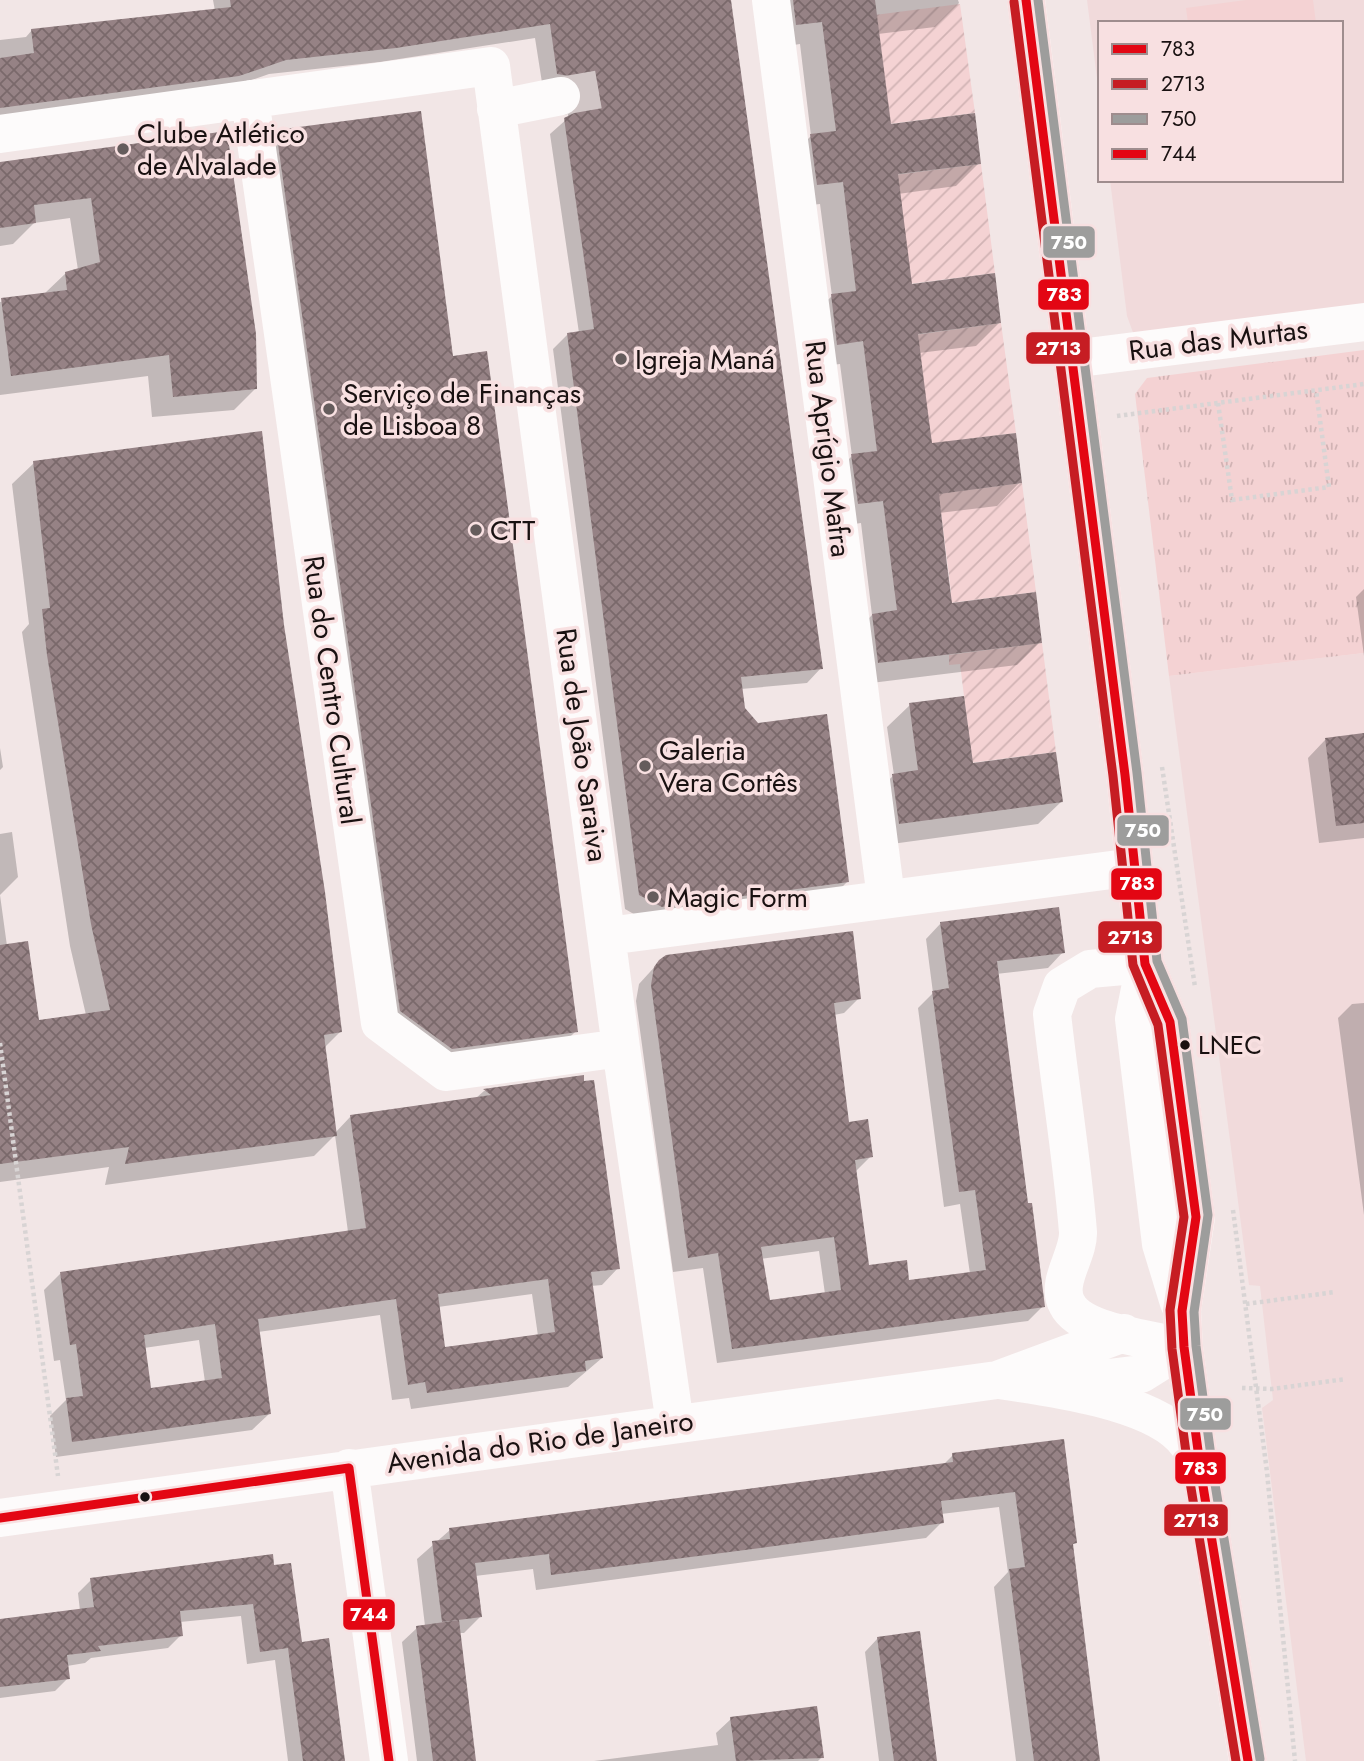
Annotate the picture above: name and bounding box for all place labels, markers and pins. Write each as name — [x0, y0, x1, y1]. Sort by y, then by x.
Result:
place label: Clube Atlético de Alvalade — [137, 113, 305, 186]
marker: Clube Atlético de Alvalade — [115, 141, 131, 157]
place label: Igreja Maná — [635, 339, 775, 380]
marker: Igreja Maná — [613, 351, 629, 367]
place label: Serviço de Finanças de Lisboa 8 — [343, 373, 581, 446]
marker: Serviço de Finanças de Lisboa 8 — [321, 401, 337, 417]
place label: CTT — [490, 510, 535, 551]
marker: CTT — [468, 522, 484, 538]
place label: Galeria Vera Cortês — [659, 730, 798, 803]
marker: Galeria Vera Cortês — [637, 758, 653, 774]
place label: Magic Form — [667, 877, 808, 918]
marker: Magic Form — [645, 889, 661, 905]
place label: LNEC — [1198, 1026, 1262, 1064]
marker: LNEC — [1178, 1038, 1192, 1052]
unlabelled marker — [138, 1490, 152, 1504]

